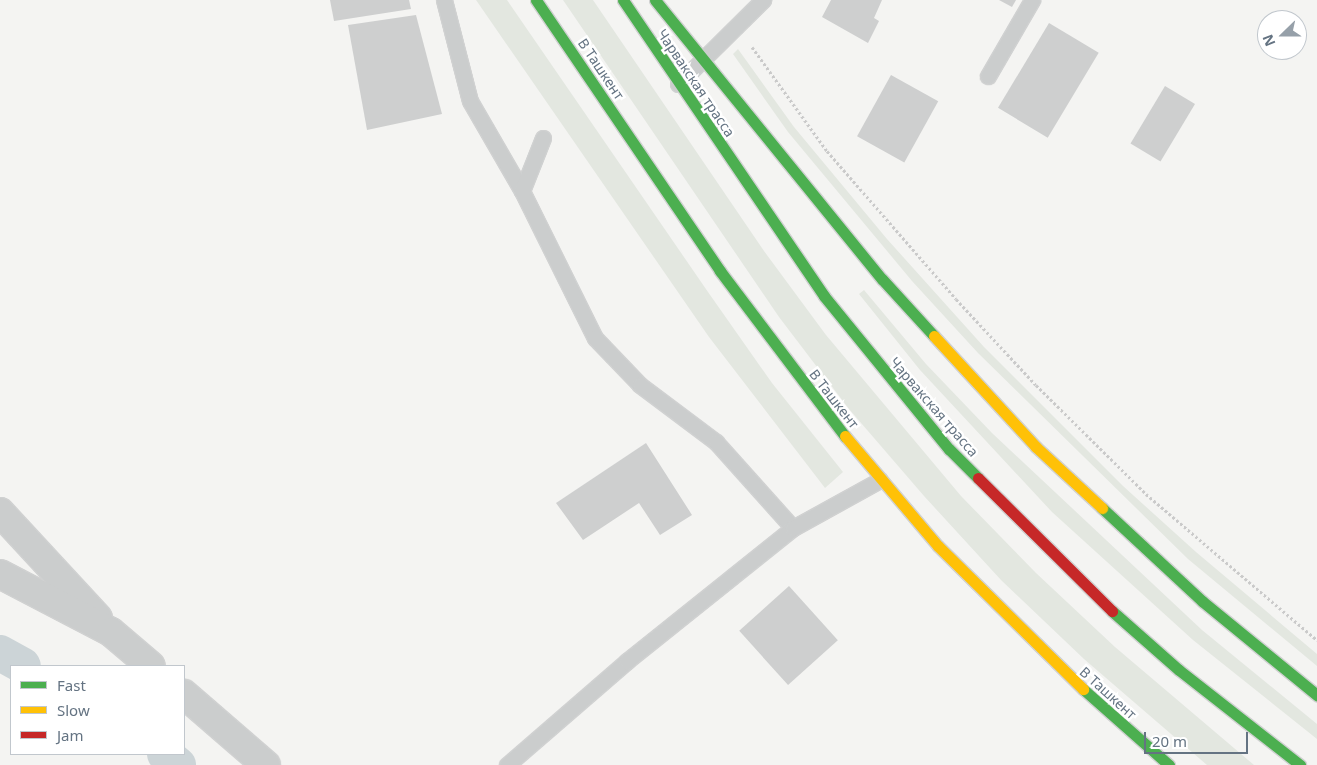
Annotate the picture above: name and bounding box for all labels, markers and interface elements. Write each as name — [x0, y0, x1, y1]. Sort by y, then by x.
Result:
north arrow — [1257, 10, 1307, 60]
street label: Чарвакская трасса — [654, 26, 738, 140]
text: N — [1258, 32, 1280, 49]
street label: В Ташкент — [574, 35, 628, 103]
street label: Чарвакская трасса — [886, 354, 982, 460]
street label: В Ташкент — [806, 366, 862, 432]
street label: В Ташкент — [1076, 663, 1140, 723]
legend — [10, 665, 185, 755]
text: Fast — [57, 675, 86, 695]
text: Slow — [57, 700, 90, 720]
scale bar — [1147, 722, 1251, 754]
text: Jam — [57, 725, 84, 745]
text: 20 m — [1152, 731, 1187, 751]

